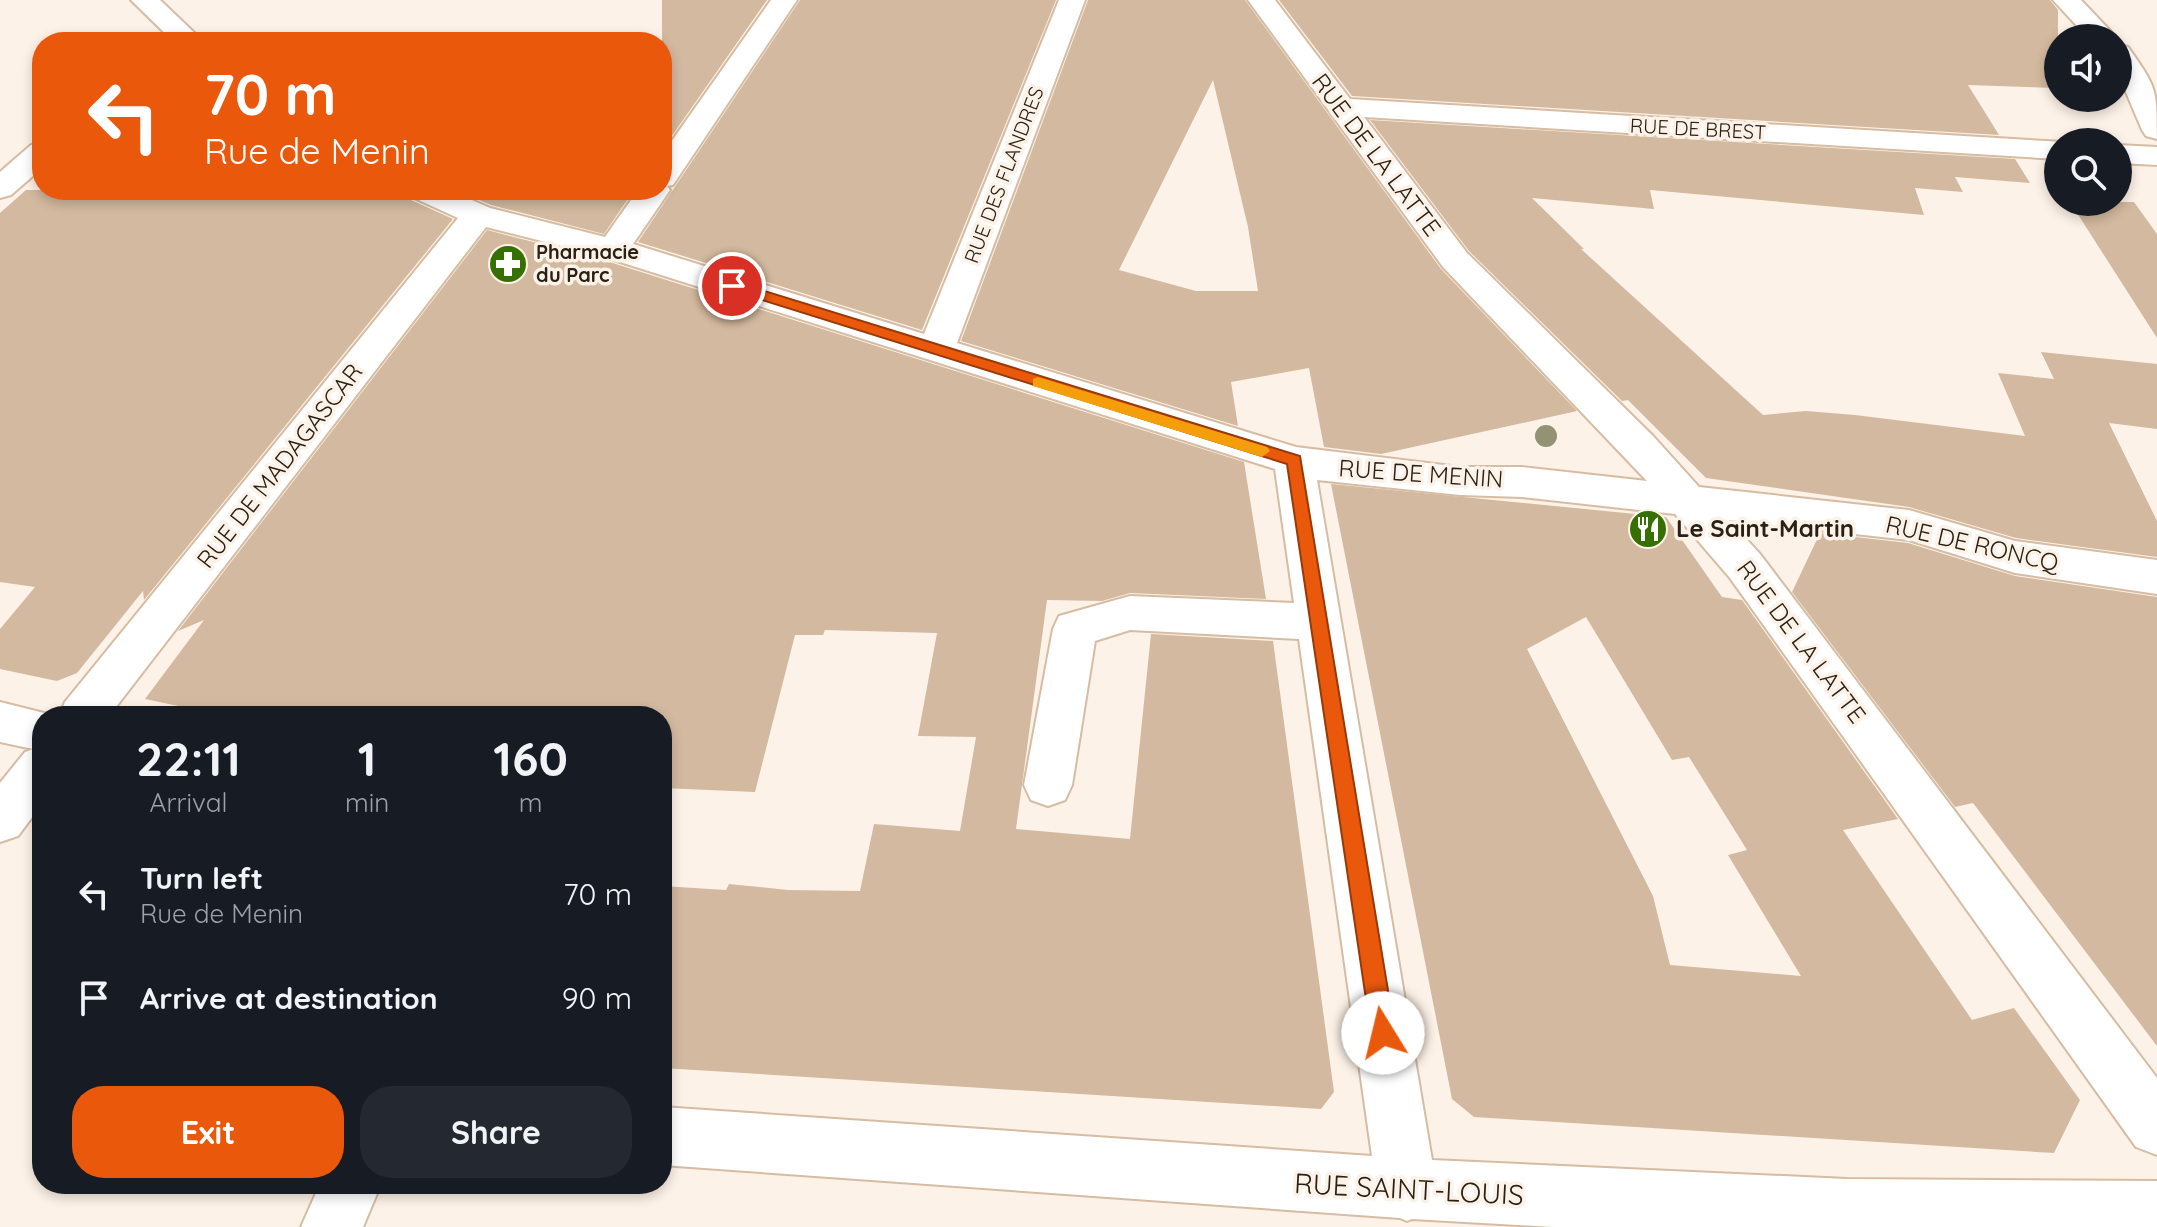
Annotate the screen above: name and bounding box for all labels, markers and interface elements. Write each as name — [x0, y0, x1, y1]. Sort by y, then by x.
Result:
map controls — [2044, 24, 2132, 216]
button: sound — [2044, 24, 2132, 112]
text: 70 m — [204, 59, 336, 129]
icon: left — [72, 64, 176, 168]
street label: RUE DE LA LATTE — [1306, 67, 1448, 242]
street label: RUE DES FLANDRES — [958, 83, 1049, 266]
street label: RUE DE BREST — [1629, 112, 1767, 145]
text: Rue de Menin — [204, 128, 430, 173]
button: search — [2044, 128, 2132, 216]
place label: Pharmacie du Parc — [536, 239, 639, 287]
pharmacy icon: Pharmacie du Parc — [487, 243, 529, 285]
pin — [698, 252, 766, 320]
icon: arrive — [710, 264, 754, 308]
street label: RUE DE MADAGASCAR — [190, 357, 368, 574]
street label: RUE DE MENIN — [1338, 452, 1504, 494]
restaurant icon: Le Saint-Martin — [1627, 508, 1669, 550]
street label: RUE DE RONCQ — [1883, 509, 2063, 578]
place label: Le Saint-Martin — [1676, 513, 1854, 543]
street label: RUE DE LA LATTE — [1731, 554, 1873, 729]
text: 22:11 — [136, 728, 241, 788]
text: 1 — [358, 728, 377, 788]
text: 160 — [493, 728, 568, 788]
text: Arrival — [150, 786, 227, 819]
text: min — [345, 786, 389, 819]
text: m — [519, 786, 543, 819]
text: Turn left — [140, 859, 263, 897]
icon: left — [72, 872, 116, 916]
text: 70 m — [563, 875, 632, 913]
text: Rue de Menin — [140, 897, 303, 930]
icon: arrive — [72, 976, 116, 1020]
text: Arrive at destination — [140, 979, 438, 1017]
text: 90 m — [562, 979, 632, 1017]
position arrow — [1341, 991, 1425, 1075]
button: Exit — [72, 1086, 344, 1178]
button: Share — [360, 1086, 632, 1178]
street label: RUE SAINT-LOUIS — [1293, 1165, 1525, 1212]

